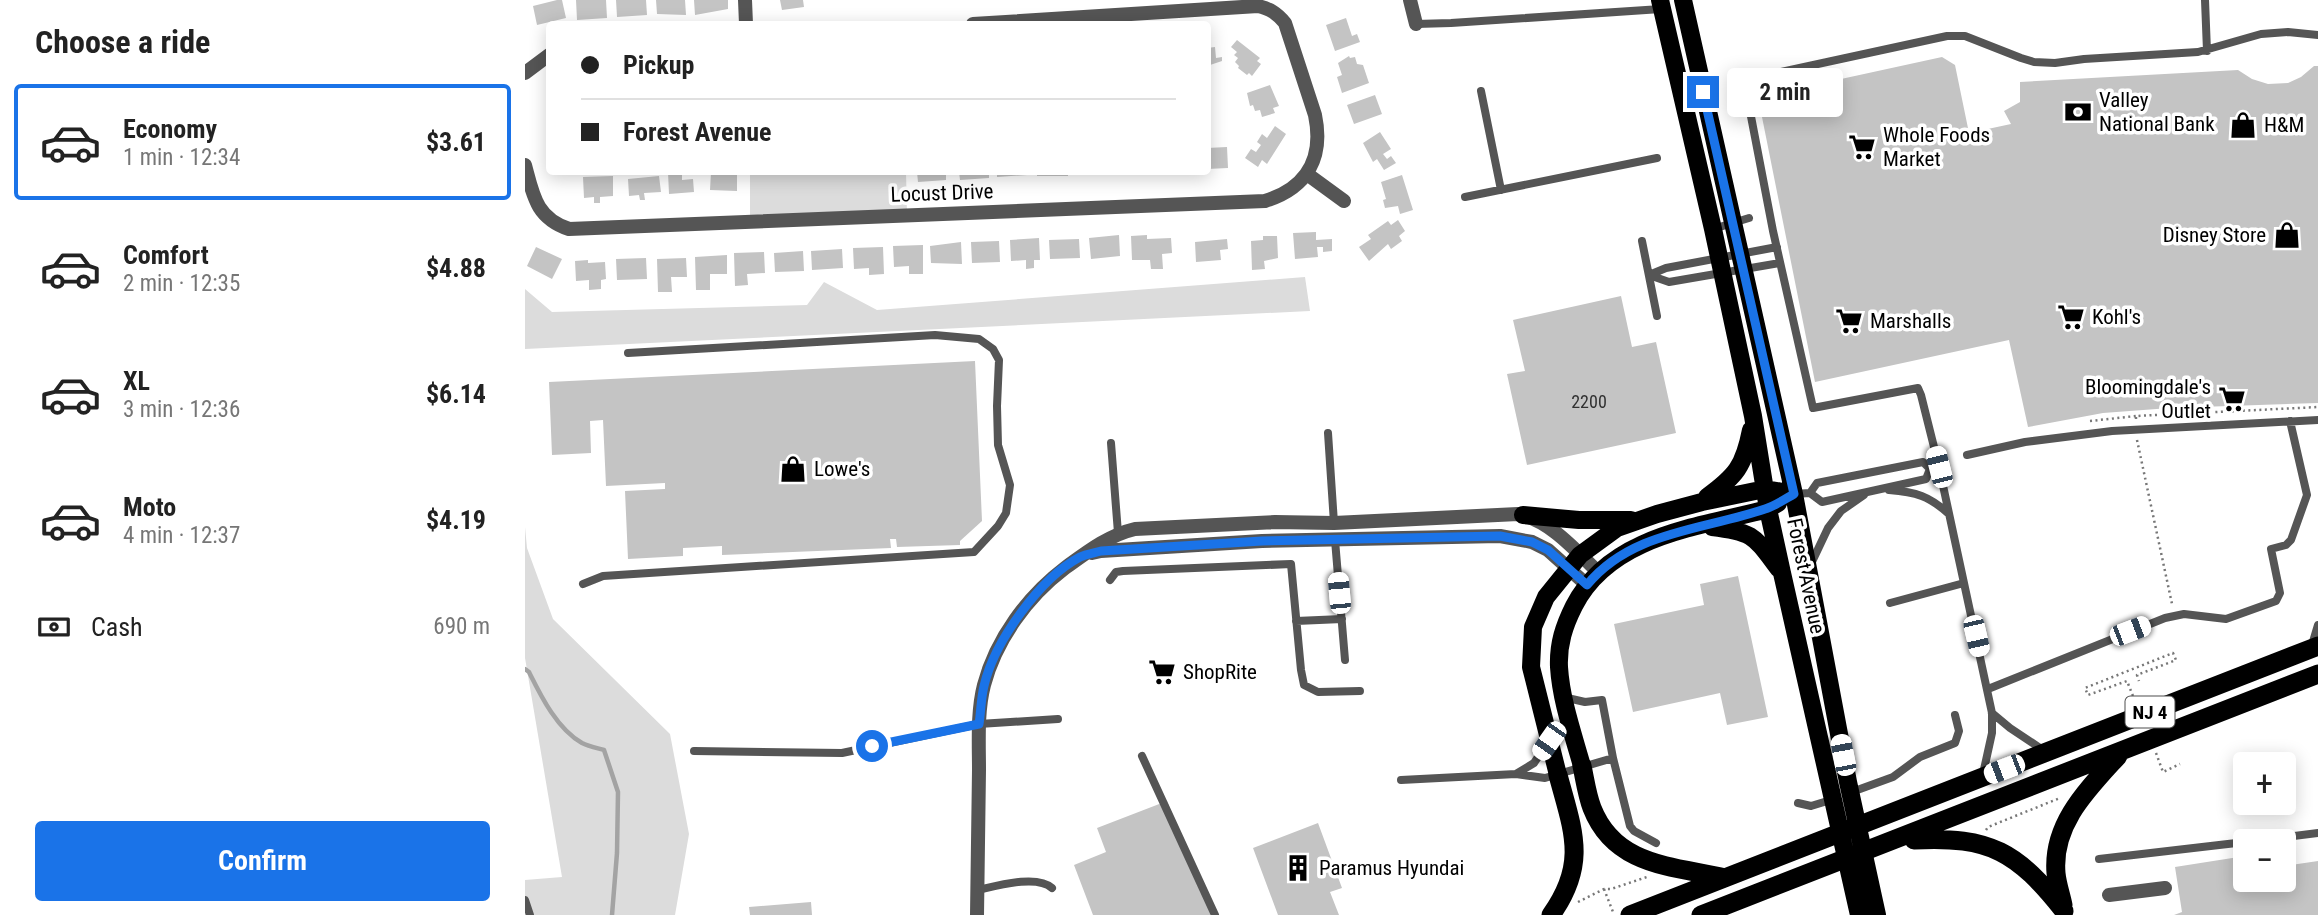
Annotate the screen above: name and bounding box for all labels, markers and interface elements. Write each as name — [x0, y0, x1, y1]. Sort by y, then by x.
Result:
text: Choose a ride — [35, 23, 210, 61]
text: Pickup — [623, 50, 694, 80]
callout: 2 min — [1727, 68, 1843, 116]
route end — [1687, 76, 1719, 108]
text: 2 min — [1759, 79, 1811, 106]
place label: Valley National Bank — [2099, 88, 2215, 136]
bank icon: Valley National Bank — [2063, 97, 2093, 127]
shop icon: H&M — [2228, 110, 2258, 140]
icon: car — [39, 111, 102, 174]
place label: H&M — [2264, 113, 2304, 137]
text: Economy — [123, 114, 217, 144]
text: Forest Avenue — [623, 117, 771, 147]
place label: Whole Foods Market — [1883, 123, 1990, 171]
text: $3.61 — [426, 127, 486, 157]
supermarket icon: Whole Foods Market — [1847, 132, 1877, 162]
text: 1 min · 12:34 — [123, 144, 240, 171]
street label: Locust Drive — [890, 179, 994, 207]
shop icon: Disney Store — [2272, 220, 2302, 250]
place label: Disney Store — [2163, 223, 2266, 247]
icon: car — [39, 237, 102, 300]
text: Comfort — [123, 240, 209, 270]
text: $4.88 — [426, 253, 486, 283]
text: 2 min · 12:35 — [123, 270, 240, 297]
supermarket icon: Kohl's — [2056, 302, 2086, 332]
place label: Kohl's — [2092, 305, 2141, 329]
supermarket icon: Marshalls — [1834, 306, 1864, 336]
place label: Marshalls — [1870, 309, 1951, 333]
icon: car — [39, 363, 102, 426]
text: XL — [123, 366, 150, 396]
place label: Bloomingdale's Outlet — [2085, 375, 2211, 423]
text: $6.14 — [426, 379, 486, 409]
supermarket icon: Bloomingdale's Outlet — [2217, 384, 2247, 414]
house number: 2200 — [1571, 391, 1607, 412]
text: 3 min · 12:36 — [123, 396, 240, 423]
car — [1924, 444, 1955, 490]
shop icon: Lowe's — [778, 454, 808, 484]
place label: Lowe's — [814, 457, 870, 481]
icon: car — [39, 489, 102, 552]
text: Moto — [123, 492, 176, 522]
text: $4.19 — [426, 505, 486, 535]
street label: Forest Avenue — [1782, 516, 1830, 636]
text: 4 min · 12:37 — [123, 522, 240, 549]
car — [1327, 571, 1352, 615]
icon: cash — [35, 608, 73, 646]
text: Cash — [91, 612, 143, 642]
text: 690 m — [433, 613, 490, 640]
car — [1962, 613, 1991, 659]
car — [2107, 614, 2154, 648]
supermarket icon: ShopRite — [1147, 657, 1177, 687]
place label: ShopRite — [1183, 660, 1257, 684]
road number: NJ 4 — [2125, 696, 2175, 727]
car — [1529, 718, 1570, 764]
route start — [856, 730, 888, 762]
car — [1829, 732, 1858, 778]
car — [1981, 752, 2028, 786]
map controls — [2233, 752, 2296, 892]
button: + — [2233, 752, 2296, 815]
button: Confirm — [35, 821, 490, 901]
button: − — [2233, 829, 2296, 892]
building icon: Paramus Hyundai — [1283, 853, 1313, 883]
place label: Paramus Hyundai — [1319, 856, 1464, 880]

